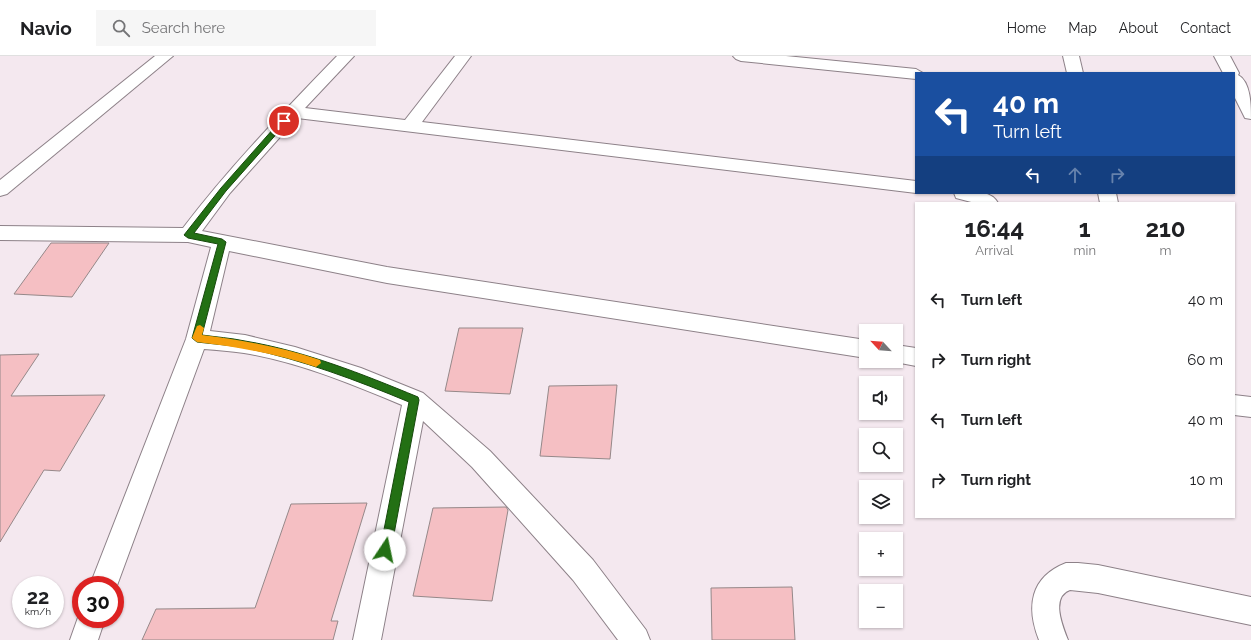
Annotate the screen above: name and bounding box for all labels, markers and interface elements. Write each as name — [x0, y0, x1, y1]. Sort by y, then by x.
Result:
search box — [96, 10, 376, 46]
text: Navio — [20, 17, 72, 39]
icon: search — [110, 17, 132, 39]
text: Search here — [142, 19, 225, 37]
text: Home — [1007, 20, 1046, 36]
text: Map — [1068, 20, 1097, 36]
text: About — [1119, 20, 1158, 36]
text: Contact — [1180, 20, 1231, 36]
text: 40 m — [993, 87, 1059, 120]
icon: left — [927, 88, 979, 140]
pin — [267, 104, 301, 138]
icon: arrive — [273, 110, 295, 132]
text: Turn left — [993, 121, 1062, 142]
icon: left — [1022, 164, 1044, 186]
icon: ahead — [1064, 164, 1086, 186]
icon: right — [1106, 164, 1128, 186]
text: 16:44 — [964, 214, 1024, 243]
text: 1 — [1079, 214, 1091, 243]
text: 210 — [1145, 214, 1186, 243]
text: Arrival — [975, 243, 1013, 258]
text: min — [1074, 243, 1096, 258]
text: m — [1160, 243, 1171, 258]
icon: left — [927, 289, 949, 311]
text: Turn left — [961, 291, 1022, 309]
text: 40 m — [1188, 291, 1223, 309]
north arrow — [859, 324, 903, 368]
map controls — [859, 324, 903, 628]
icon: right — [927, 349, 949, 371]
text: Turn right — [961, 351, 1031, 369]
text: 60 m — [1187, 351, 1223, 369]
button: sound — [859, 376, 903, 420]
icon: left — [927, 409, 949, 431]
text: Turn left — [961, 411, 1022, 429]
text: 40 m — [1188, 411, 1223, 429]
button: search — [859, 428, 903, 472]
icon: right — [927, 469, 949, 491]
text: Turn right — [961, 471, 1031, 489]
text: 10 m — [1190, 471, 1223, 489]
button: layers — [859, 480, 903, 524]
position arrow — [364, 529, 406, 571]
button: + — [859, 532, 903, 576]
speed limit sign: 30 — [72, 576, 124, 628]
button: − — [859, 584, 903, 628]
text: 22 — [27, 585, 49, 609]
text: km/h — [25, 606, 51, 617]

